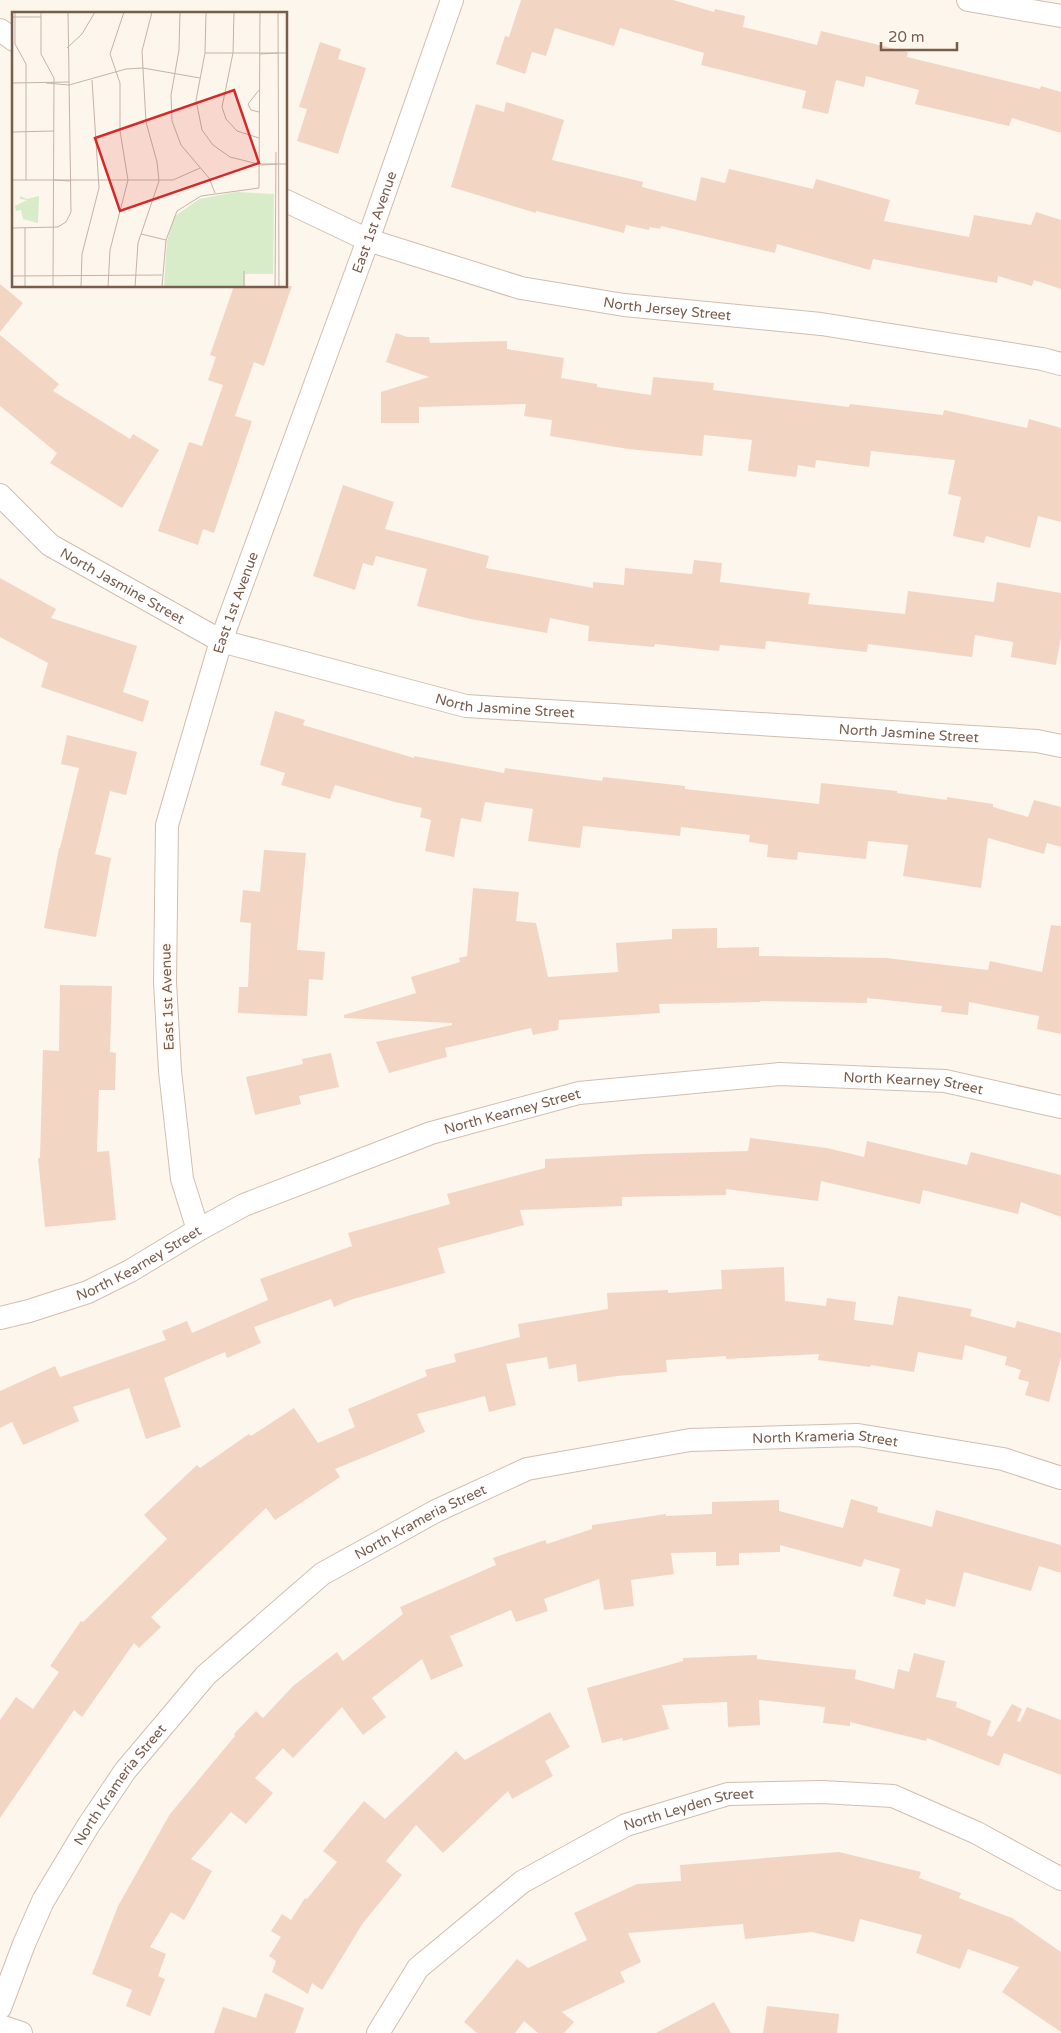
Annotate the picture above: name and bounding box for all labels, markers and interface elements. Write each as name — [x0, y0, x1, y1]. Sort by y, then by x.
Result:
inset map — [12, 12, 288, 288]
scale bar — [881, 20, 957, 52]
text: 20 m — [888, 28, 925, 46]
street label: East 1st Avenue — [349, 169, 400, 276]
street label: North Jersey Street — [602, 294, 732, 324]
street label: North Jasmine Street — [57, 544, 188, 628]
street label: East 1st Avenue — [210, 549, 262, 656]
street label: North Jasmine Street — [433, 690, 576, 722]
street label: North Jasmine Street — [838, 721, 980, 746]
street label: East 1st Avenue — [157, 943, 178, 1051]
street label: North Kearney Street — [843, 1069, 986, 1098]
street label: North Kearney Street — [442, 1085, 583, 1138]
street label: North Kearney Street — [74, 1222, 205, 1304]
street label: North Krameria Street — [752, 1427, 900, 1451]
street label: North Krameria Street — [352, 1481, 490, 1563]
street label: North Krameria Street — [70, 1720, 170, 1849]
street label: North Leyden Street — [621, 1785, 755, 1834]

